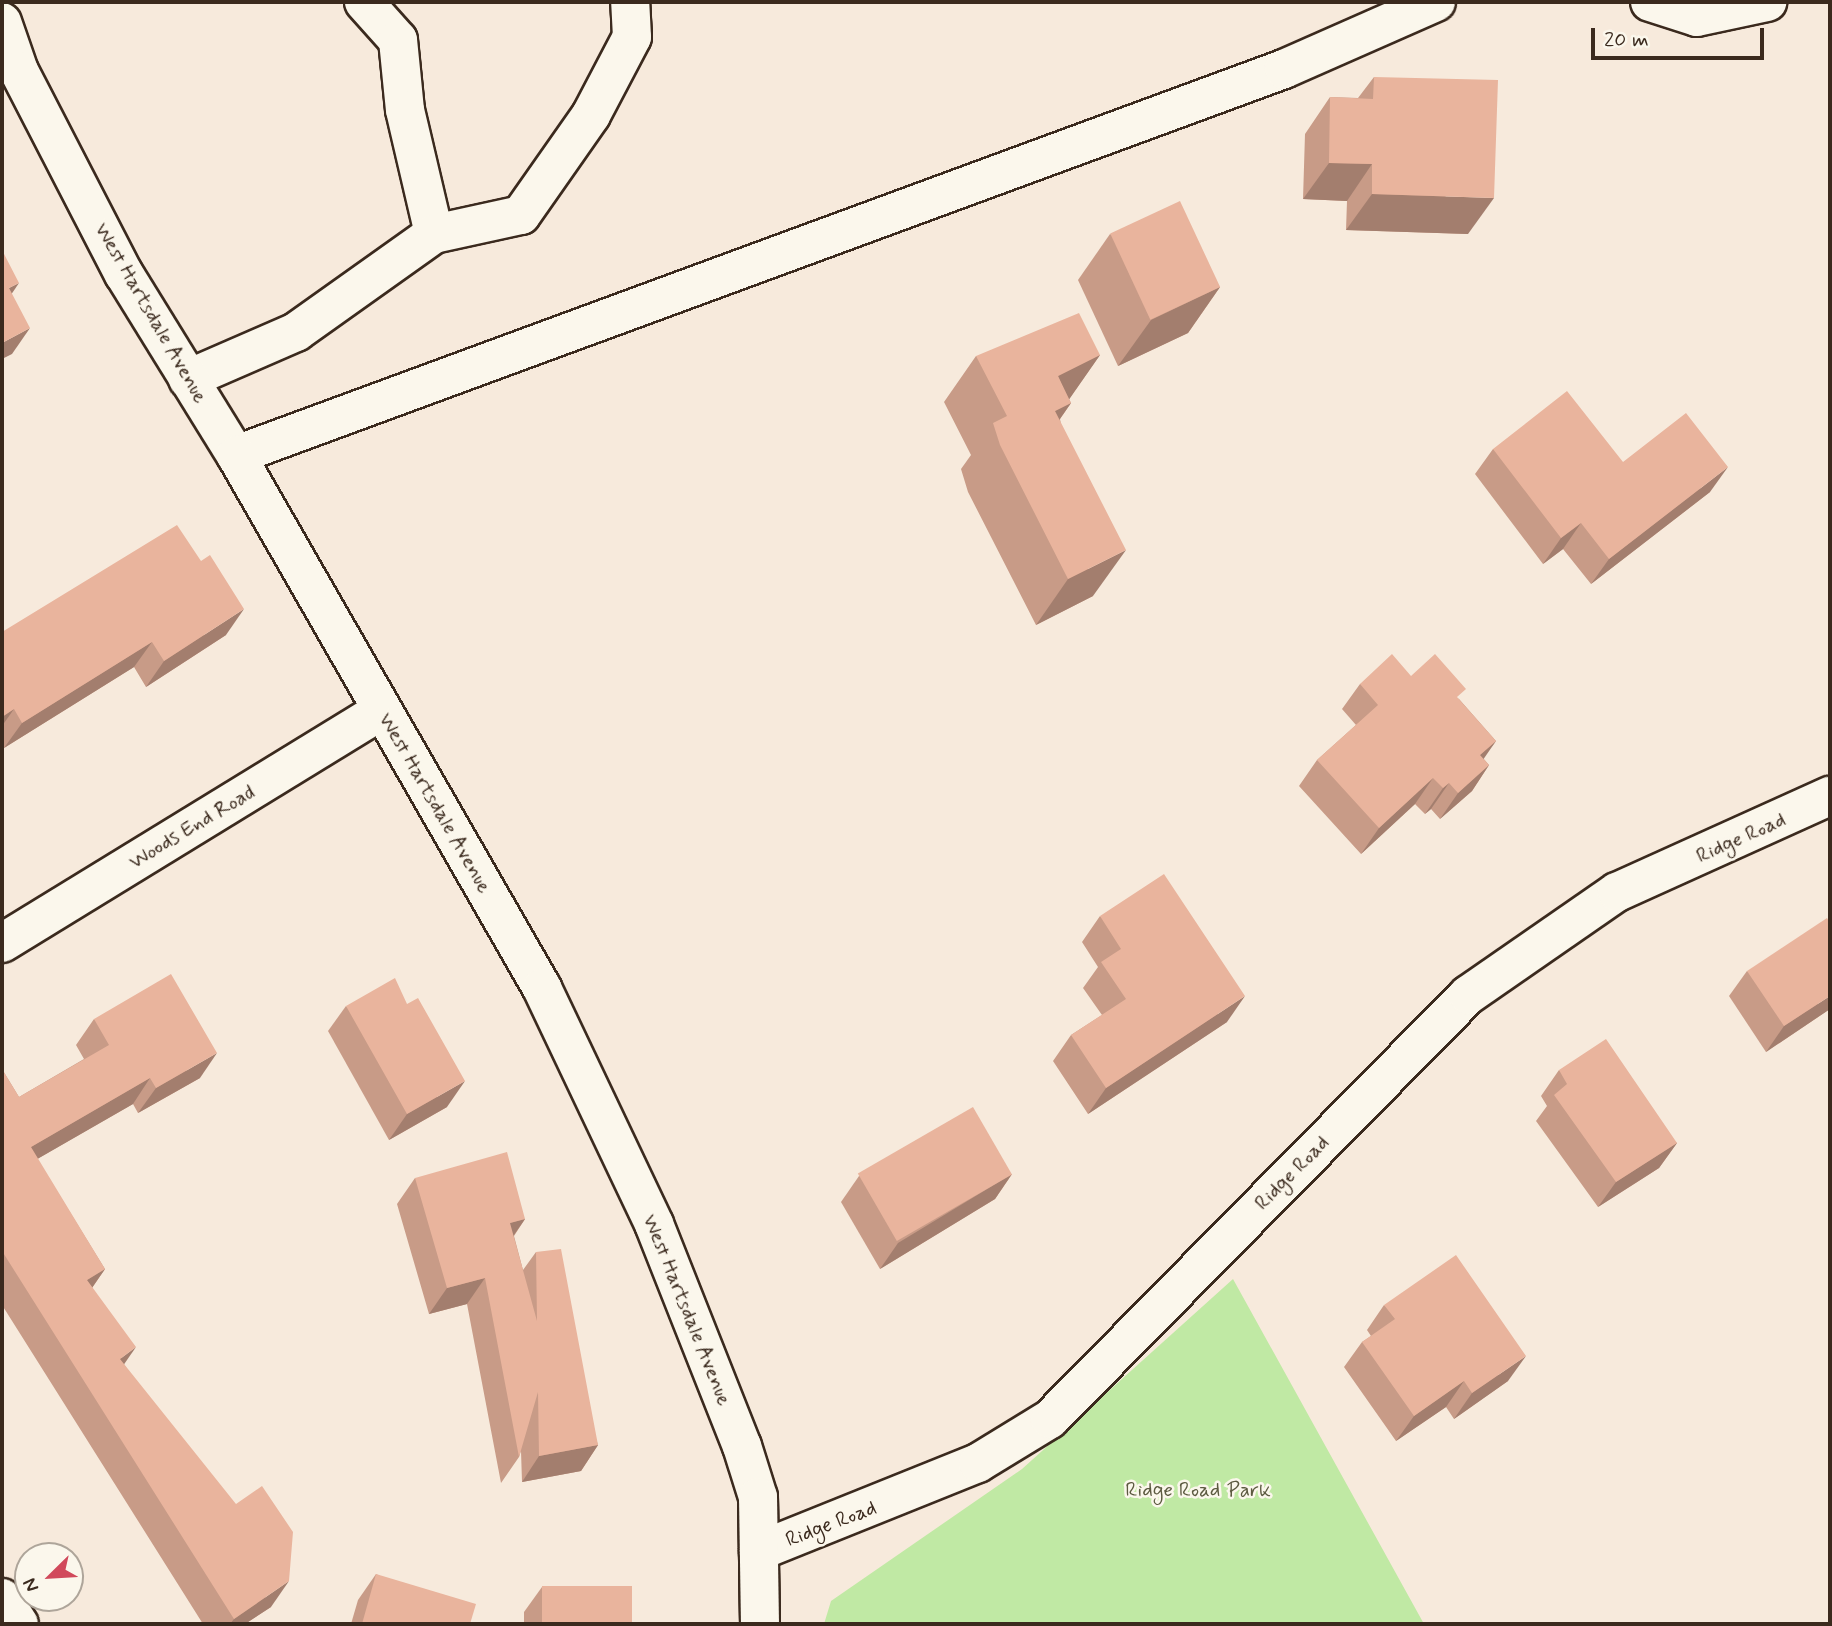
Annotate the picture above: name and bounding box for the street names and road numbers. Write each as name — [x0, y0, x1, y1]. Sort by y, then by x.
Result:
street label: West Hartsdale Avenue — [88, 217, 214, 409]
street label: West Hartsdale Avenue — [372, 707, 498, 899]
street label: Woods End Road — [125, 780, 259, 874]
street label: Ridge Road — [1692, 807, 1790, 869]
street label: Ridge Road — [1249, 1130, 1335, 1216]
street label: West Hartsdale Avenue — [636, 1209, 738, 1411]
street label: Ridge Road — [782, 1495, 880, 1553]

